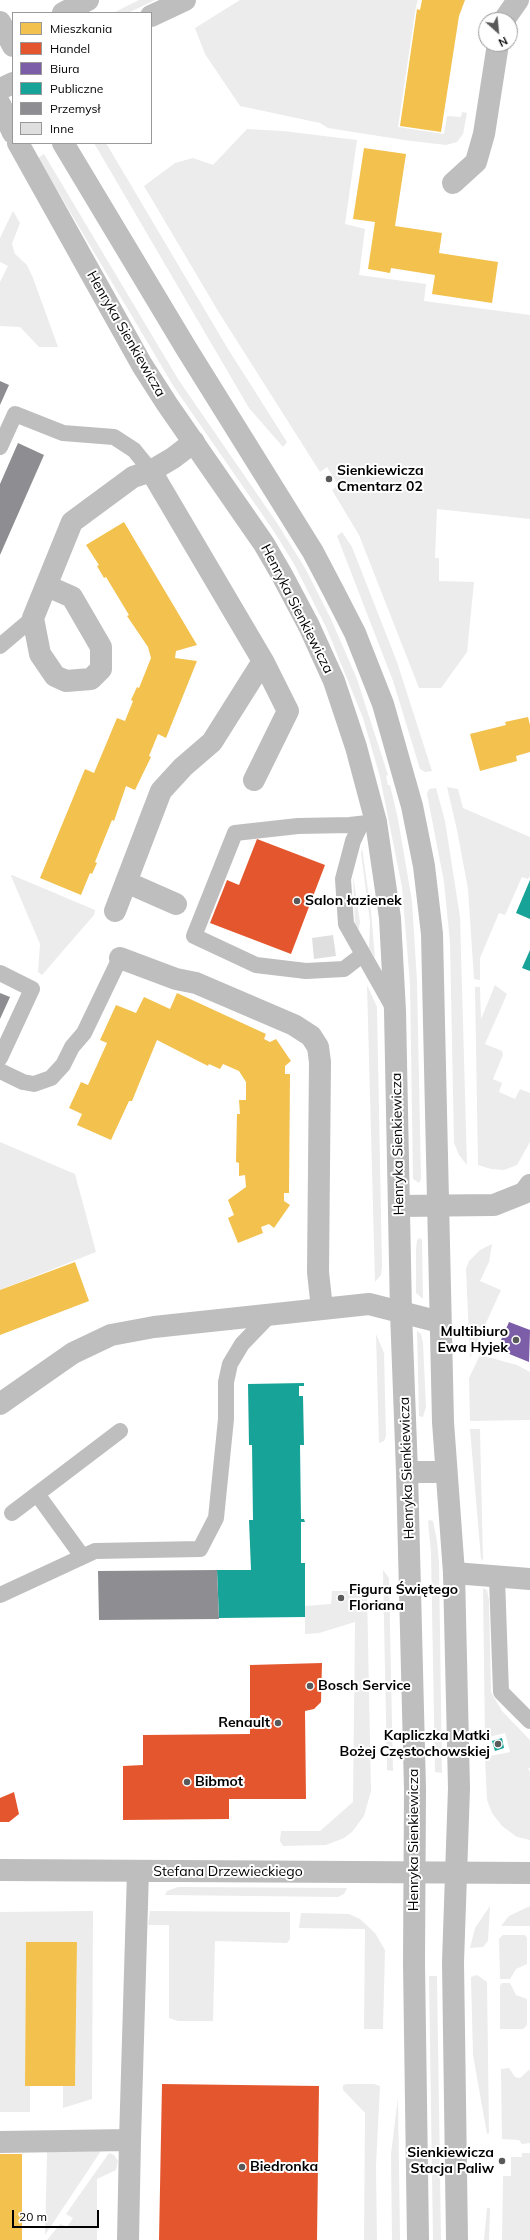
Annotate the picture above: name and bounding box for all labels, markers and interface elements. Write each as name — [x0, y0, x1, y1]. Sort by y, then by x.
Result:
legend — [12, 12, 152, 144]
north arrow — [478, 12, 518, 52]
text: Mieszkania — [50, 21, 112, 36]
text: N — [496, 34, 510, 50]
text: Handel — [50, 41, 90, 56]
text: Biura — [50, 61, 79, 76]
text: Publiczne — [50, 81, 103, 96]
text: Przemysł — [50, 101, 100, 116]
text: Inne — [50, 121, 74, 136]
street label: Henryka Sienkiewicza — [83, 268, 169, 400]
place label: Sienkiewicza Cmentarz 02 — [337, 463, 424, 496]
marker: Sienkiewicza Cmentarz 02 — [324, 474, 334, 484]
street label: Henryka Sienkiewicza — [257, 542, 337, 676]
place label: Salon łazienek — [305, 893, 402, 909]
marker: Salon łazienek — [292, 896, 302, 906]
street label: Henryka Sienkiewicza — [388, 1073, 408, 1215]
place label: Multibiuro Ewa Hyjek — [438, 1324, 508, 1356]
marker: Multibiuro Ewa Hyjek — [511, 1335, 521, 1345]
street label: Henryka Sienkiewicza — [396, 1396, 418, 1540]
place label: Figura Świętego Floriana — [349, 1582, 458, 1614]
marker: Figura Świętego Floriana — [336, 1593, 346, 1603]
place label: Bosch Service — [318, 1678, 411, 1694]
marker: Bosch Service — [305, 1681, 315, 1691]
place label: Renault — [218, 1715, 270, 1731]
marker: Renault — [273, 1718, 283, 1728]
place label: Kapliczka Matki Bożej Częstochowskiej — [339, 1728, 490, 1760]
marker: Kapliczka Matki Bożej Częstochowskiej — [493, 1739, 503, 1749]
street label: Henryka Sienkiewicza — [406, 1769, 422, 1911]
place label: Bibmot — [195, 1774, 243, 1790]
marker: Bibmot — [182, 1777, 192, 1787]
street label: Stefana Drzewieckiego — [153, 1864, 303, 1880]
place label: Sienkiewicza Stacja Paliw — [407, 2145, 494, 2178]
marker: Sienkiewicza Stacja Paliw — [497, 2156, 507, 2166]
place label: Biedronka — [250, 2159, 318, 2175]
marker: Biedronka — [237, 2162, 247, 2172]
scale bar — [14, 2202, 101, 2228]
text: 20 m — [19, 2209, 47, 2224]

